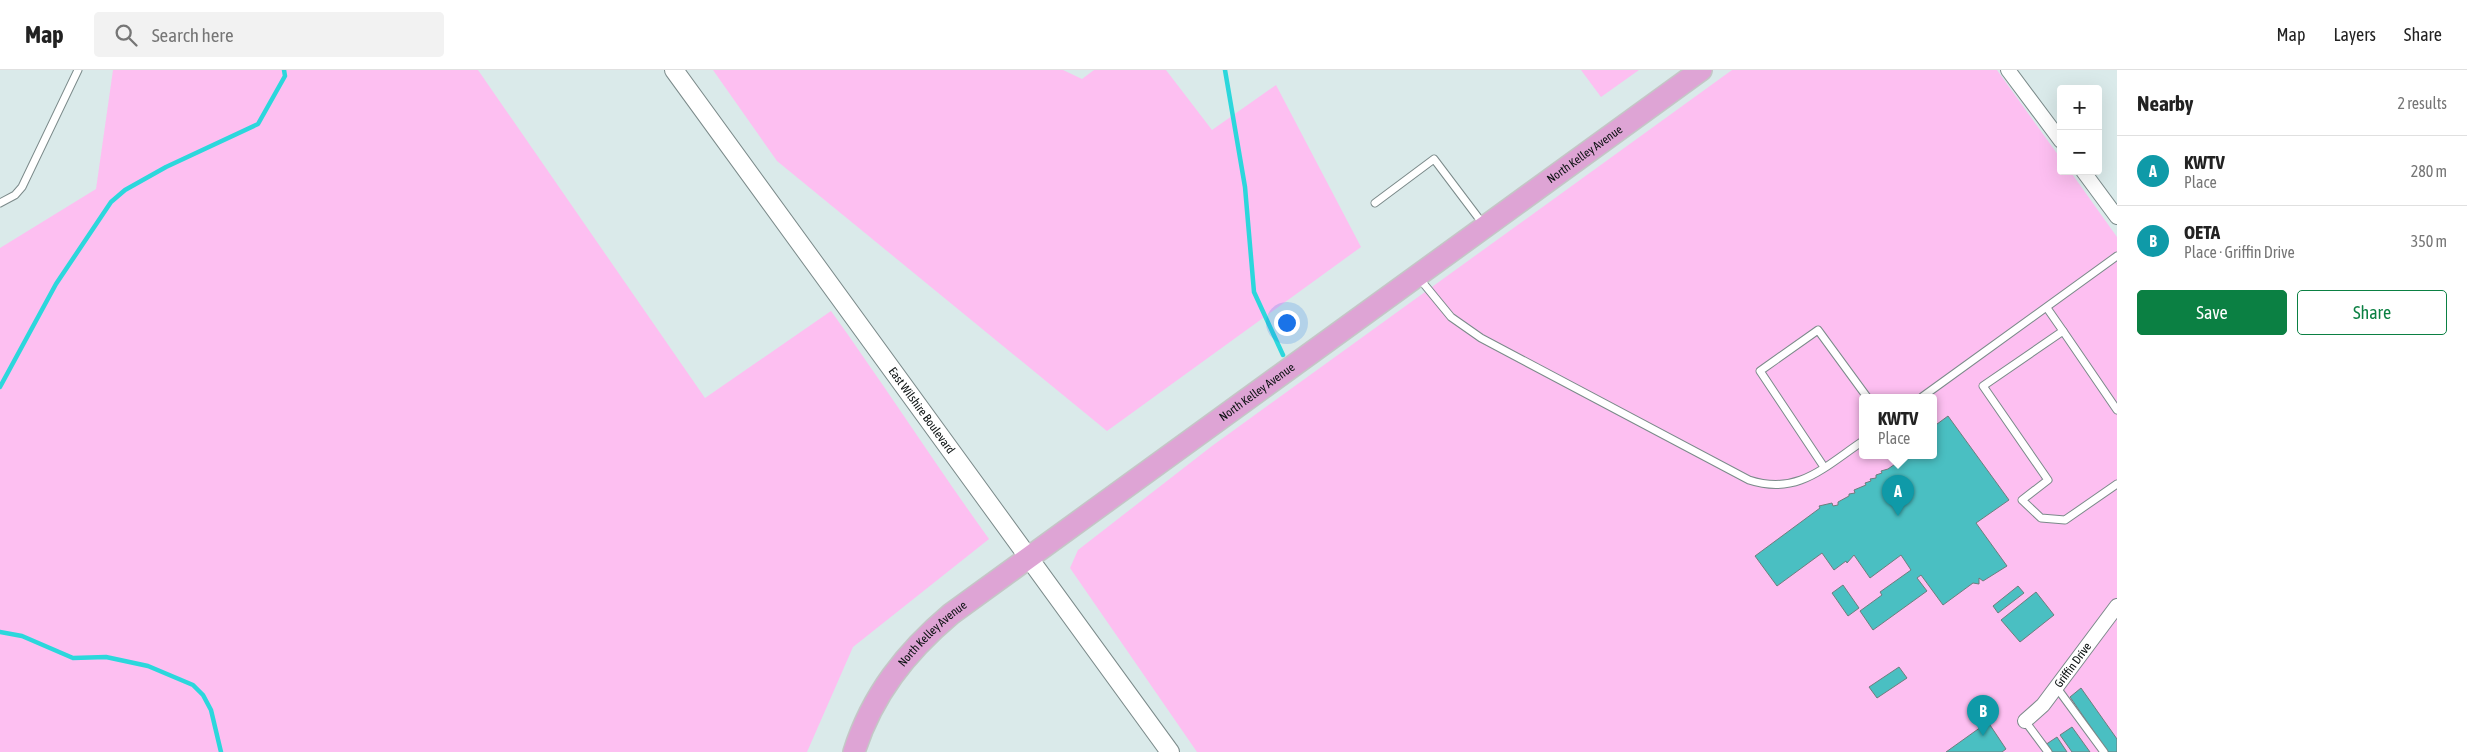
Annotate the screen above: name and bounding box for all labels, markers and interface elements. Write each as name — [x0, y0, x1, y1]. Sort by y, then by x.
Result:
search box — [94, 12, 444, 57]
text: Map — [25, 21, 64, 48]
icon: search — [112, 21, 140, 49]
text: Search here — [152, 24, 234, 46]
text: Map — [2276, 24, 2305, 45]
text: Layers — [2333, 24, 2376, 45]
text: Share — [2404, 24, 2442, 45]
map controls — [2057, 85, 2102, 175]
button: + — [2057, 85, 2102, 130]
text: Nearby — [2137, 91, 2193, 115]
text: 2 results — [2397, 94, 2447, 112]
street label: North Kelley Avenue — [1544, 122, 1625, 186]
button: − — [2057, 130, 2102, 175]
text: KWTV — [2184, 151, 2225, 173]
text: A — [2149, 162, 2157, 180]
text: 280 m — [2411, 162, 2447, 180]
text: Place — [2184, 173, 2217, 191]
text: OETA — [2184, 221, 2220, 243]
text: B — [2149, 232, 2157, 250]
text: 350 m — [2411, 232, 2447, 250]
text: Place · Griffin Drive — [2184, 243, 2295, 261]
button: Save — [2137, 290, 2287, 335]
button: Share — [2297, 290, 2447, 335]
your location — [1274, 310, 1300, 336]
street label: North Kelley Avenue — [1217, 360, 1297, 424]
street label: East Wilshire Boulevard — [886, 365, 958, 456]
popup — [1859, 394, 1937, 459]
text: KWTV — [1878, 407, 1918, 429]
text: Place — [1878, 429, 1910, 447]
pin: A — [1882, 475, 1914, 516]
street label: North Kelley Avenue — [895, 598, 970, 669]
street label: Griffin Drive — [2051, 640, 2094, 690]
pin: B — [1967, 695, 1999, 736]

